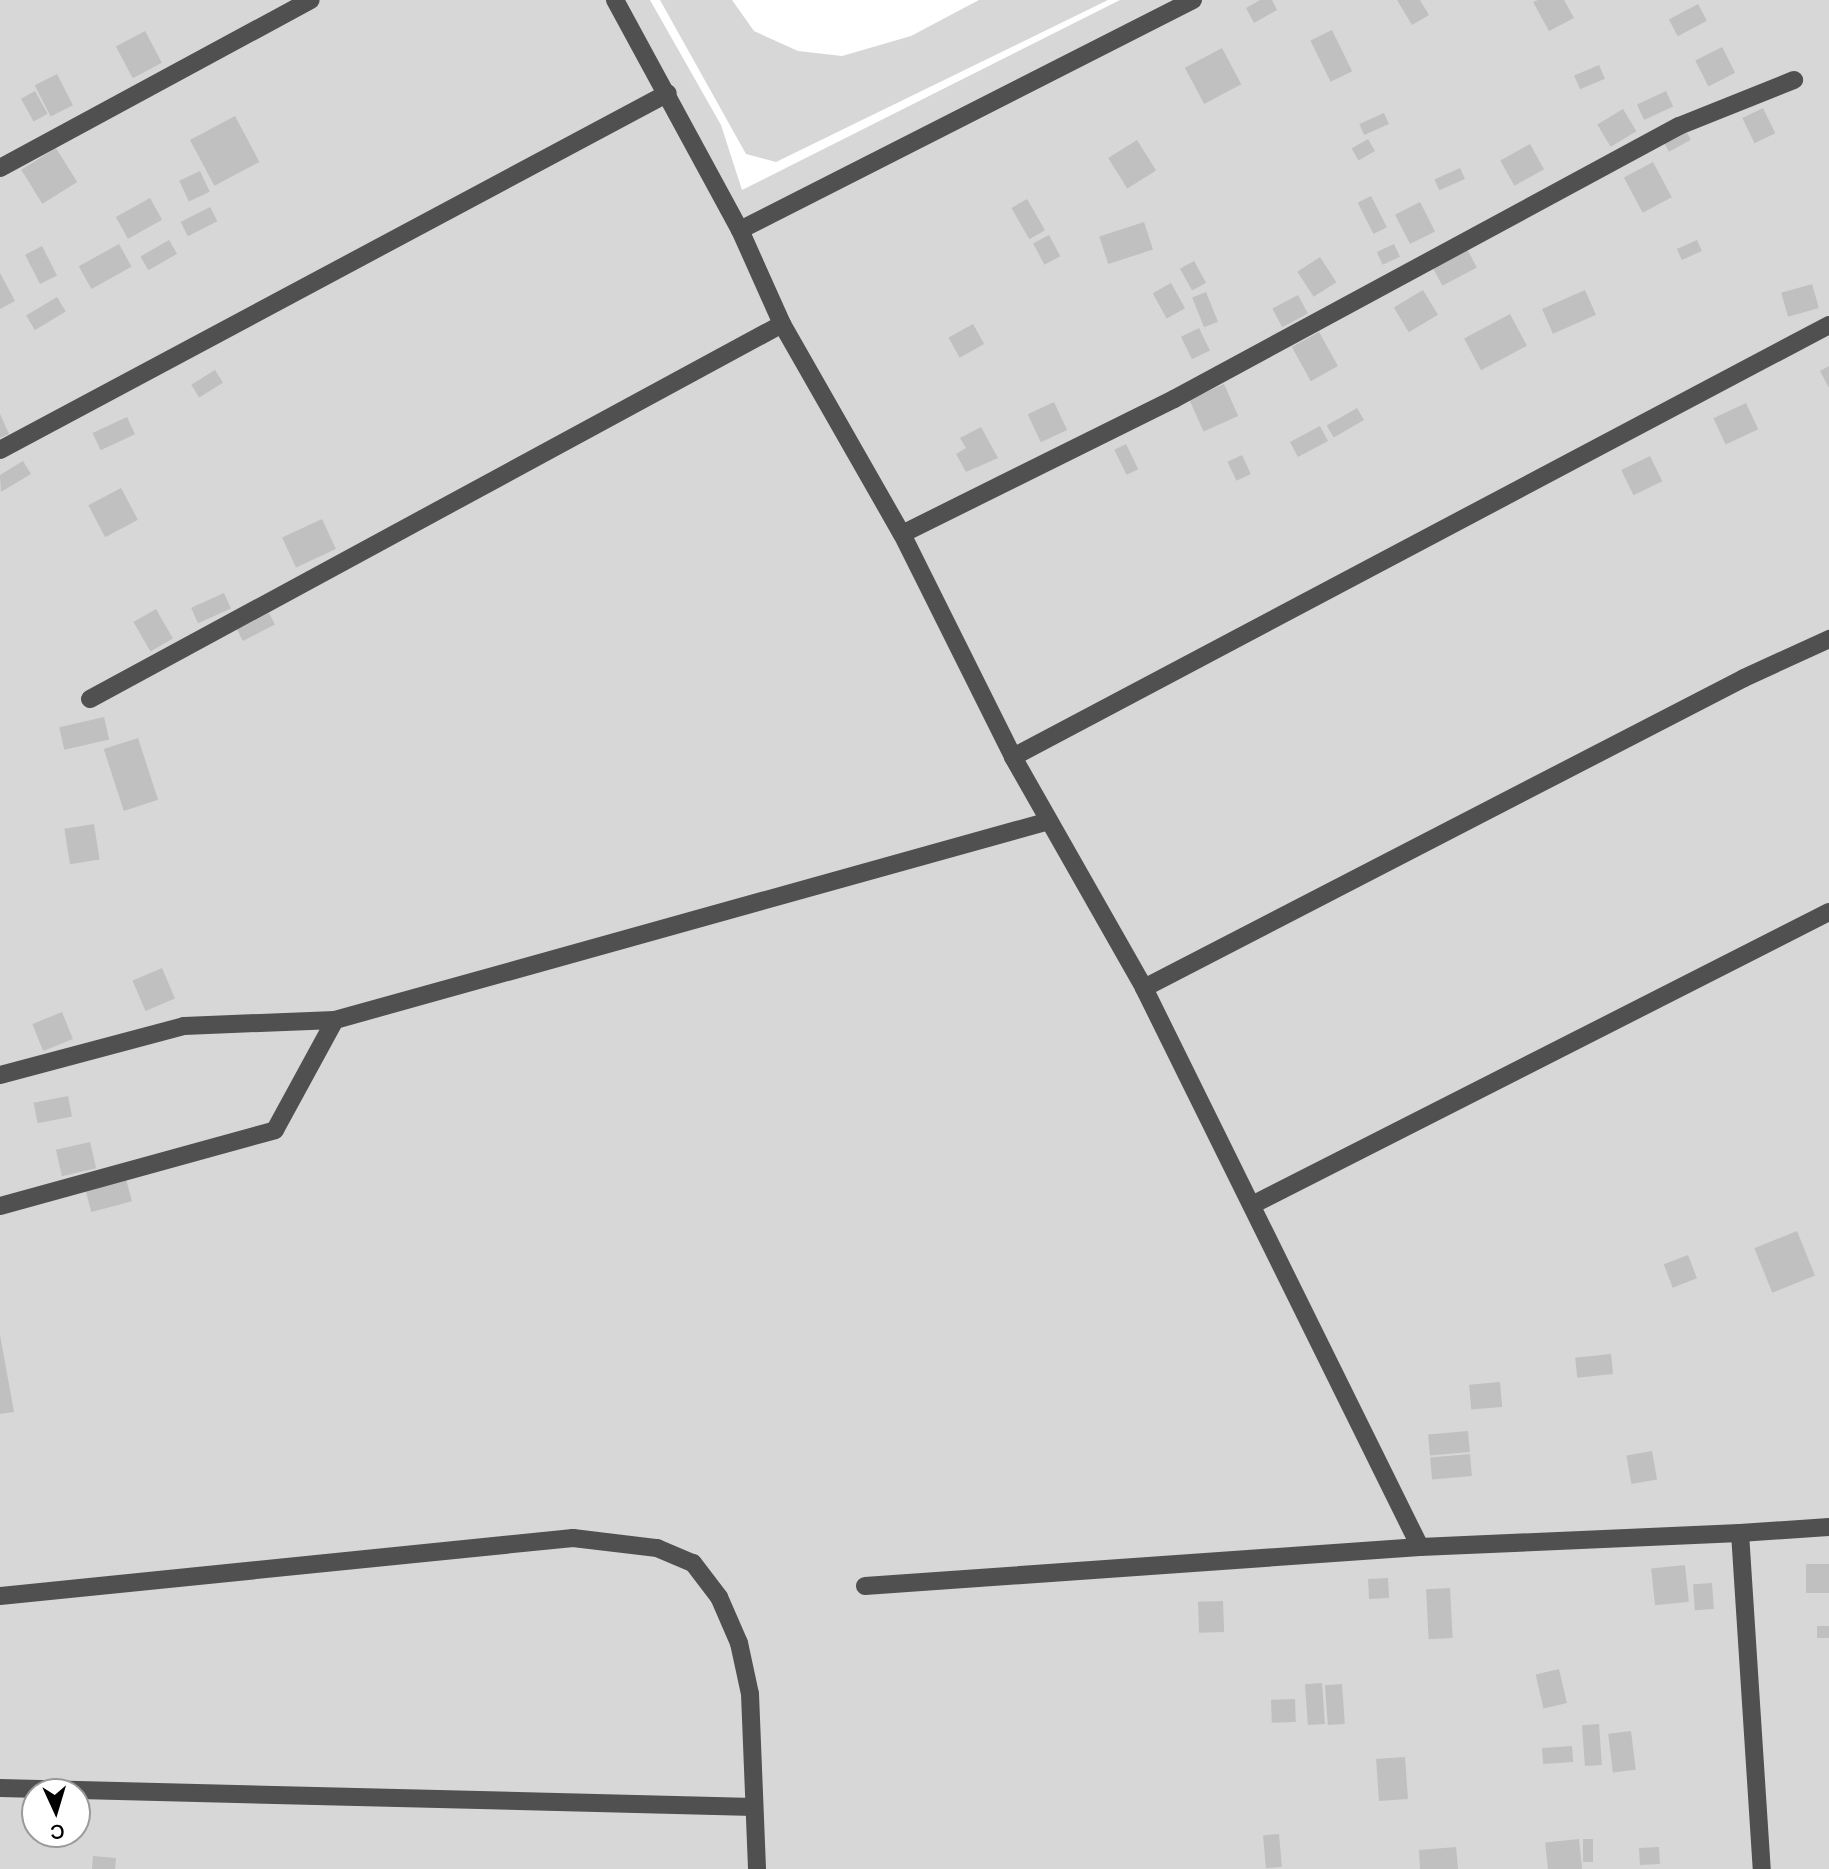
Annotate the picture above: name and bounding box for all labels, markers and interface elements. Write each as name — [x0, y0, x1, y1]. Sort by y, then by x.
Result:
north arrow — [21, 1778, 91, 1848]
text: С — [49, 1818, 65, 1845]

